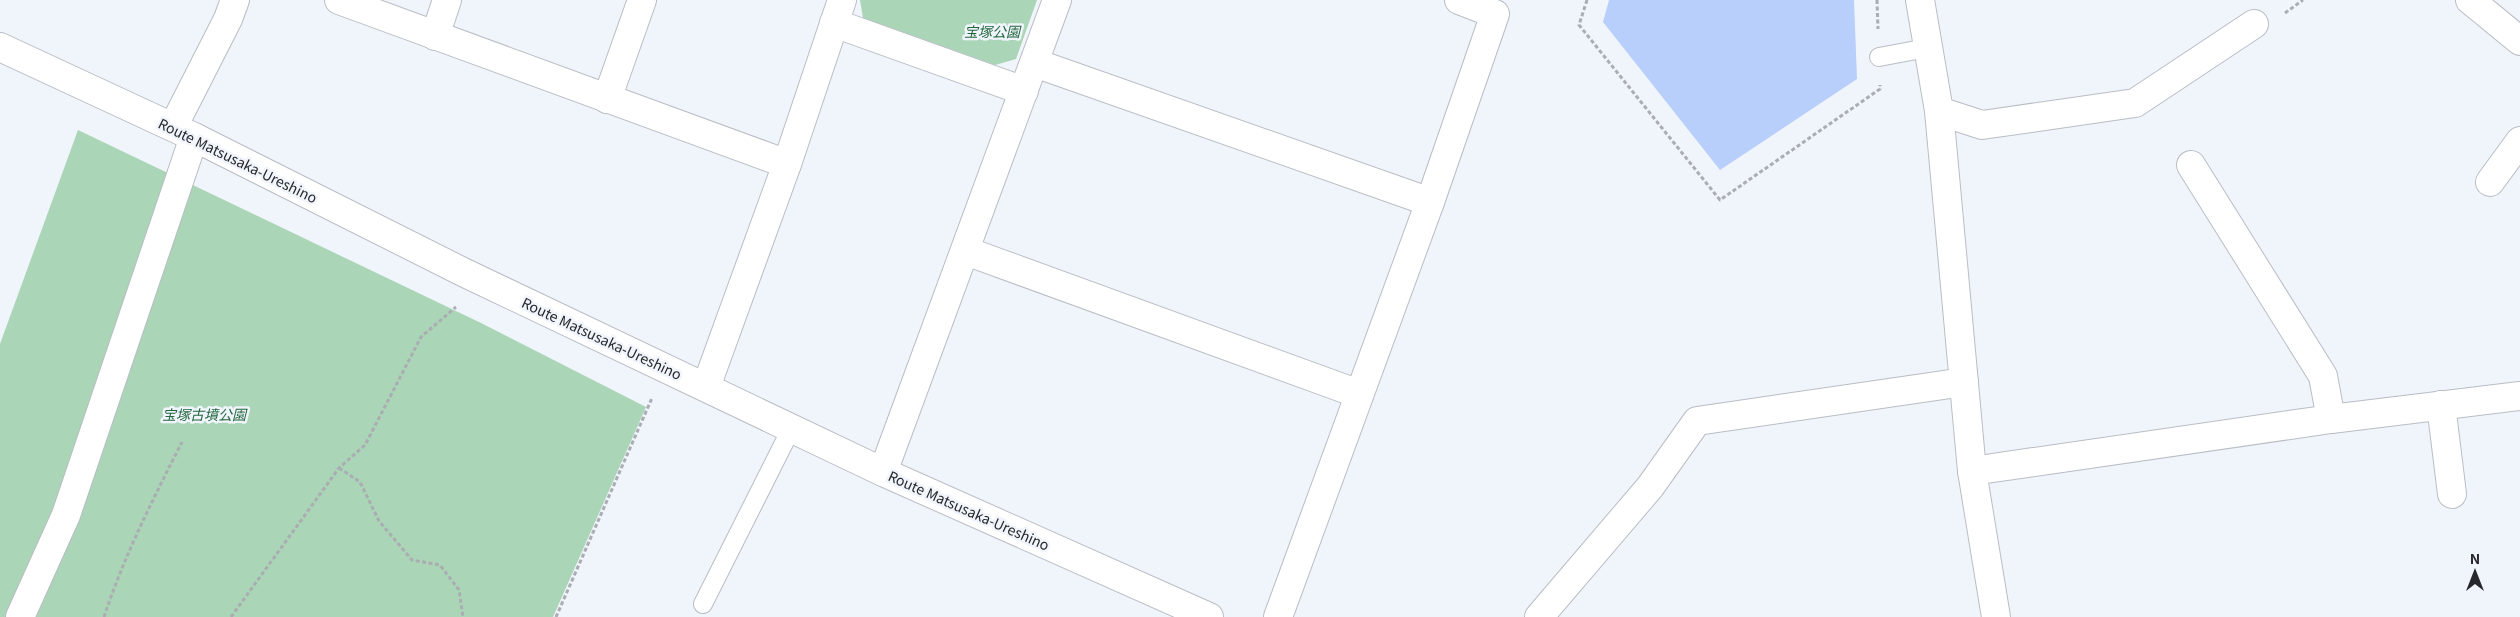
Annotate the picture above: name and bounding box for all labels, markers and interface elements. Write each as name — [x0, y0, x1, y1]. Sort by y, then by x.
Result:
park label: 宝塚公園 — [964, 21, 1022, 41]
street label: Route Matsusaka-Ureshino — [155, 113, 321, 207]
street label: Route Matsusaka-Ureshino — [519, 292, 685, 384]
park label: 宝塚古墳公園 — [162, 404, 248, 424]
street label: Route Matsusaka-Ureshino — [885, 465, 1053, 555]
north arrow — [2450, 547, 2500, 597]
text: N — [2470, 548, 2480, 568]

